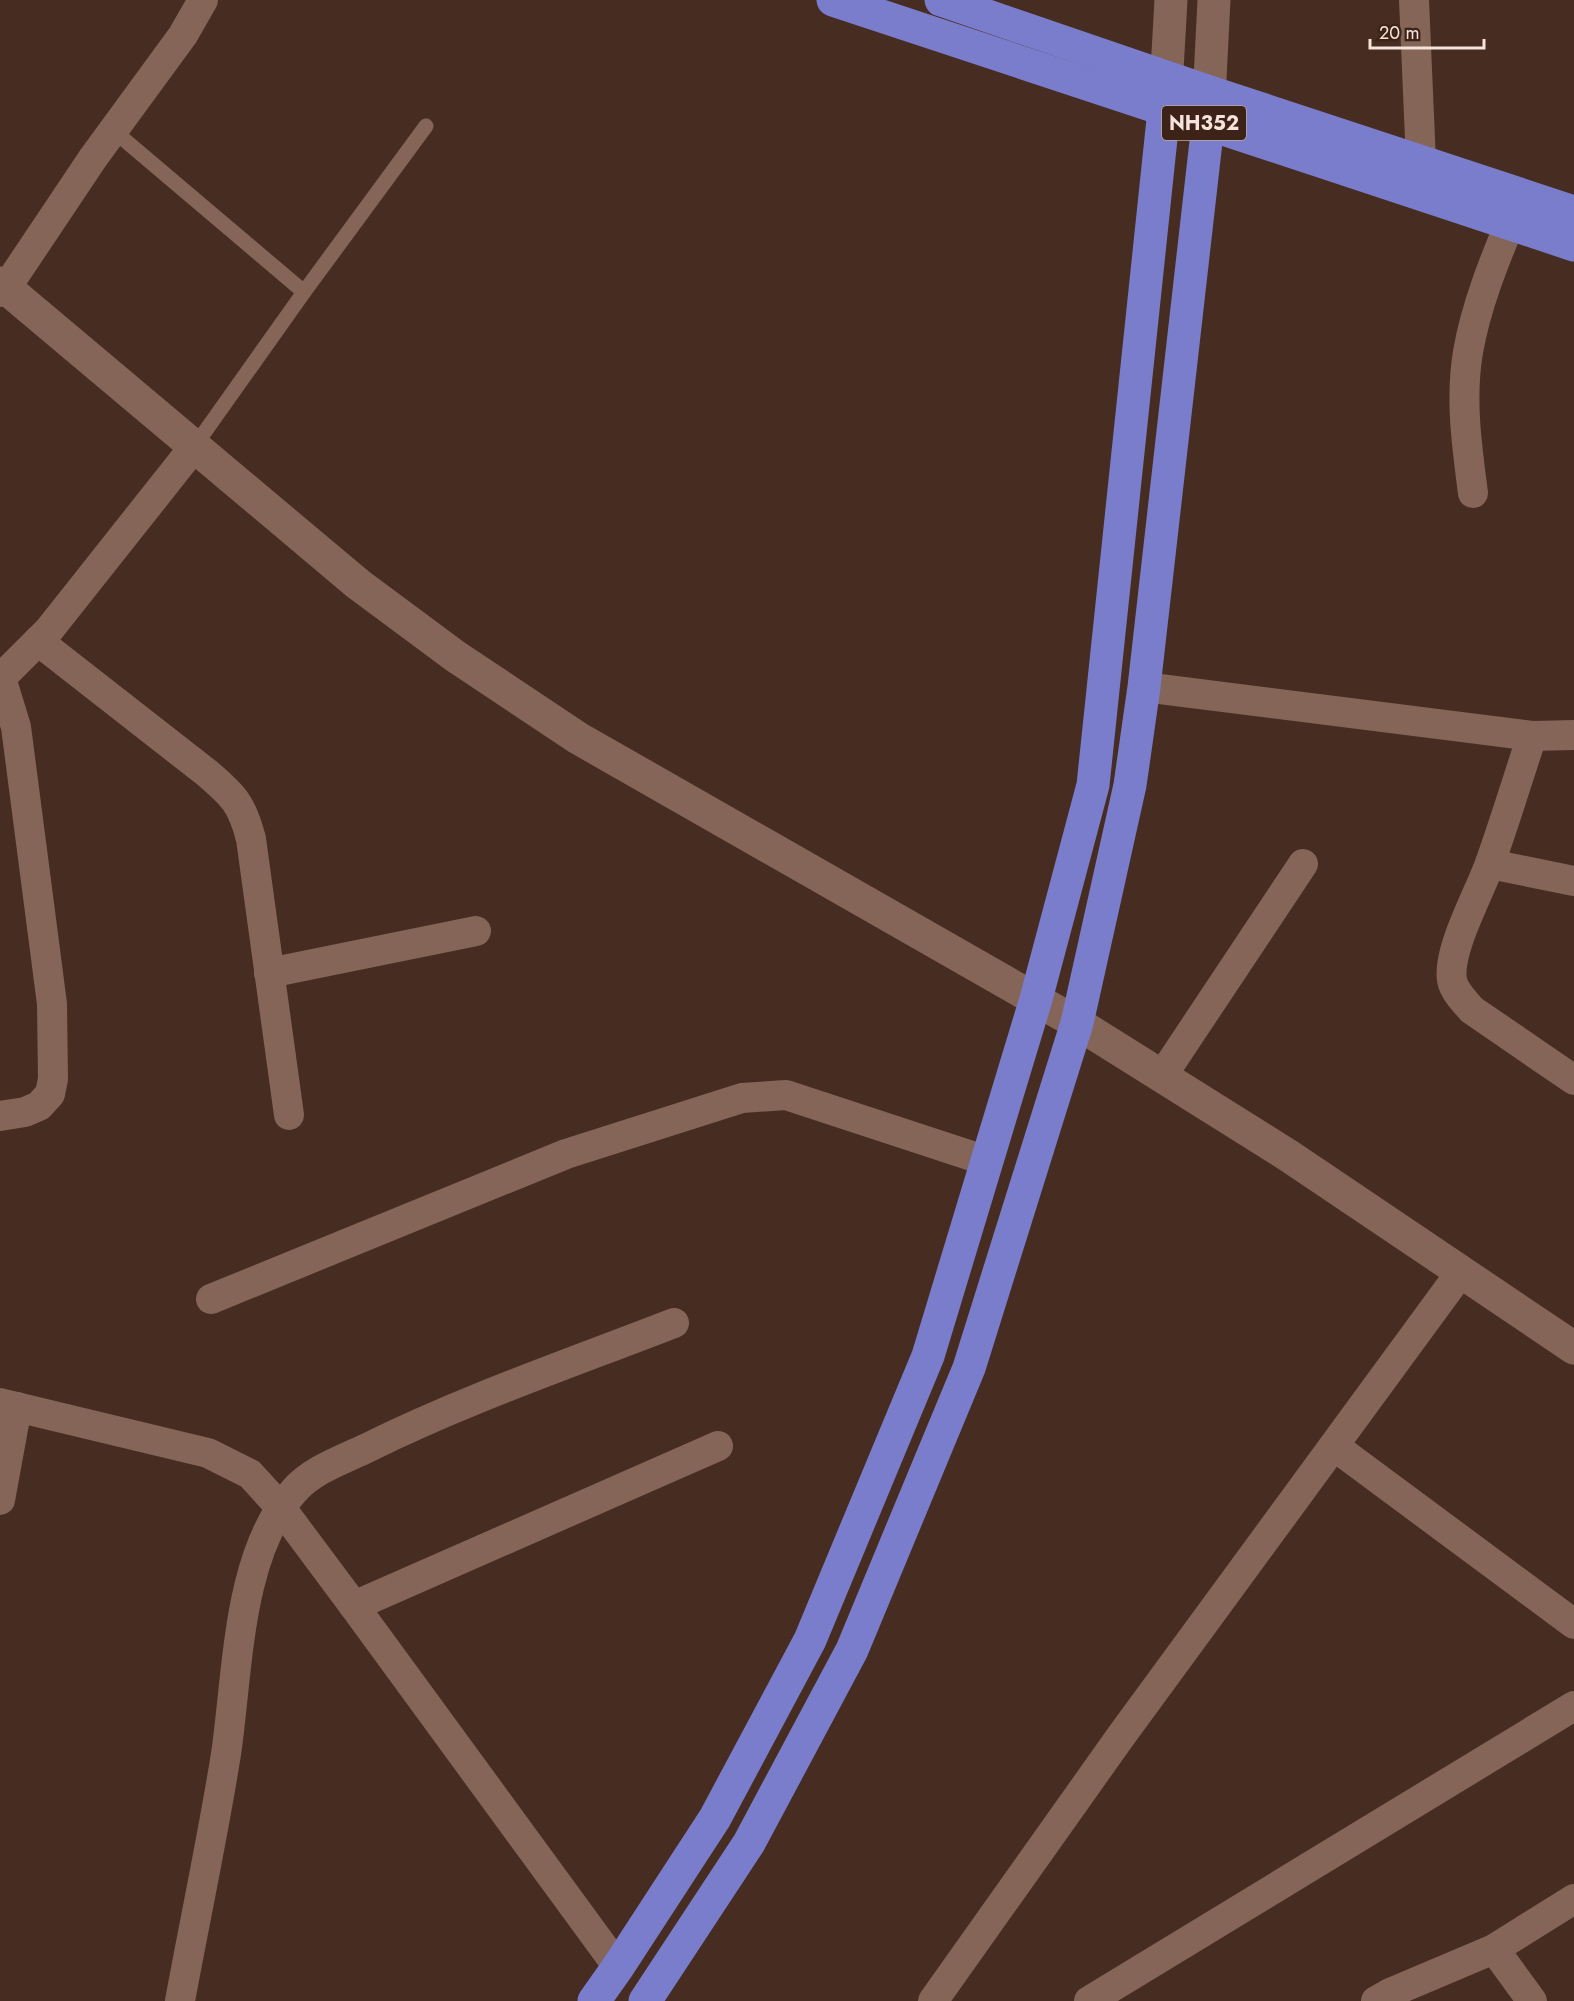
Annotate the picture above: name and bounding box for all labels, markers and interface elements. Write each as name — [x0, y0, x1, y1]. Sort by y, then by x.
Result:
scale bar — [1370, 12, 1484, 50]
text: 20 m — [1379, 20, 1419, 46]
road number: NH352 — [1162, 106, 1246, 140]

